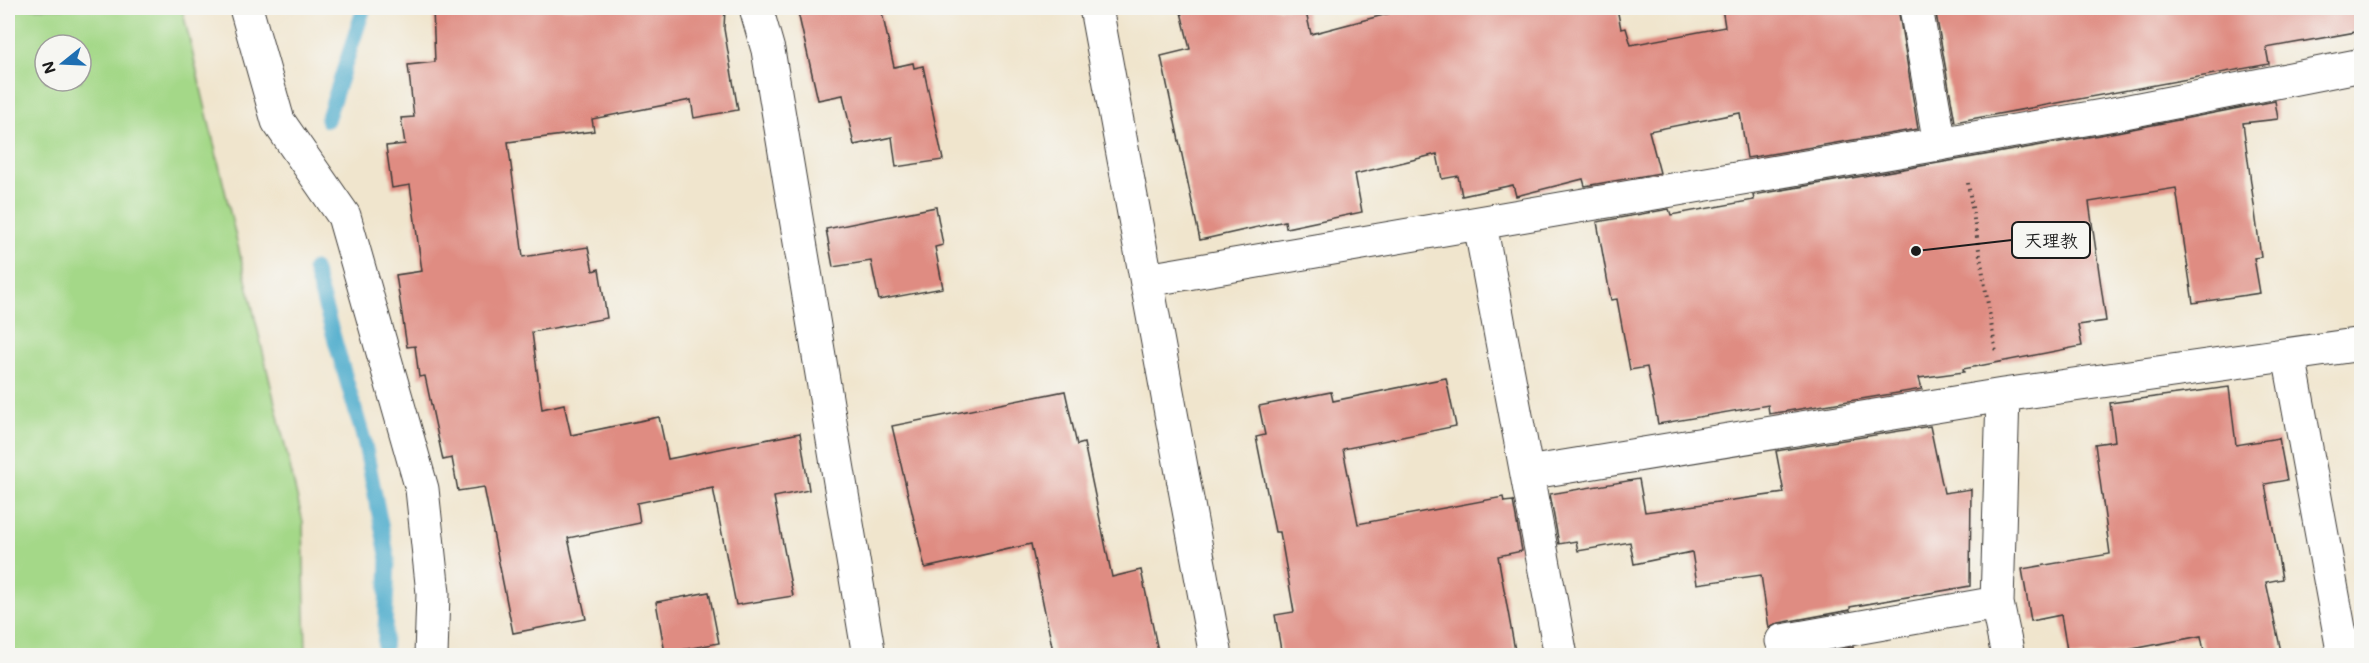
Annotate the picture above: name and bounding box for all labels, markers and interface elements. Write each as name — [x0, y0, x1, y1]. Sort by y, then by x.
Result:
north arrow — [33, 33, 93, 93]
text: N — [36, 59, 60, 77]
callout: 天理教 — [2012, 222, 2090, 258]
text: 天理教 — [2024, 228, 2078, 252]

